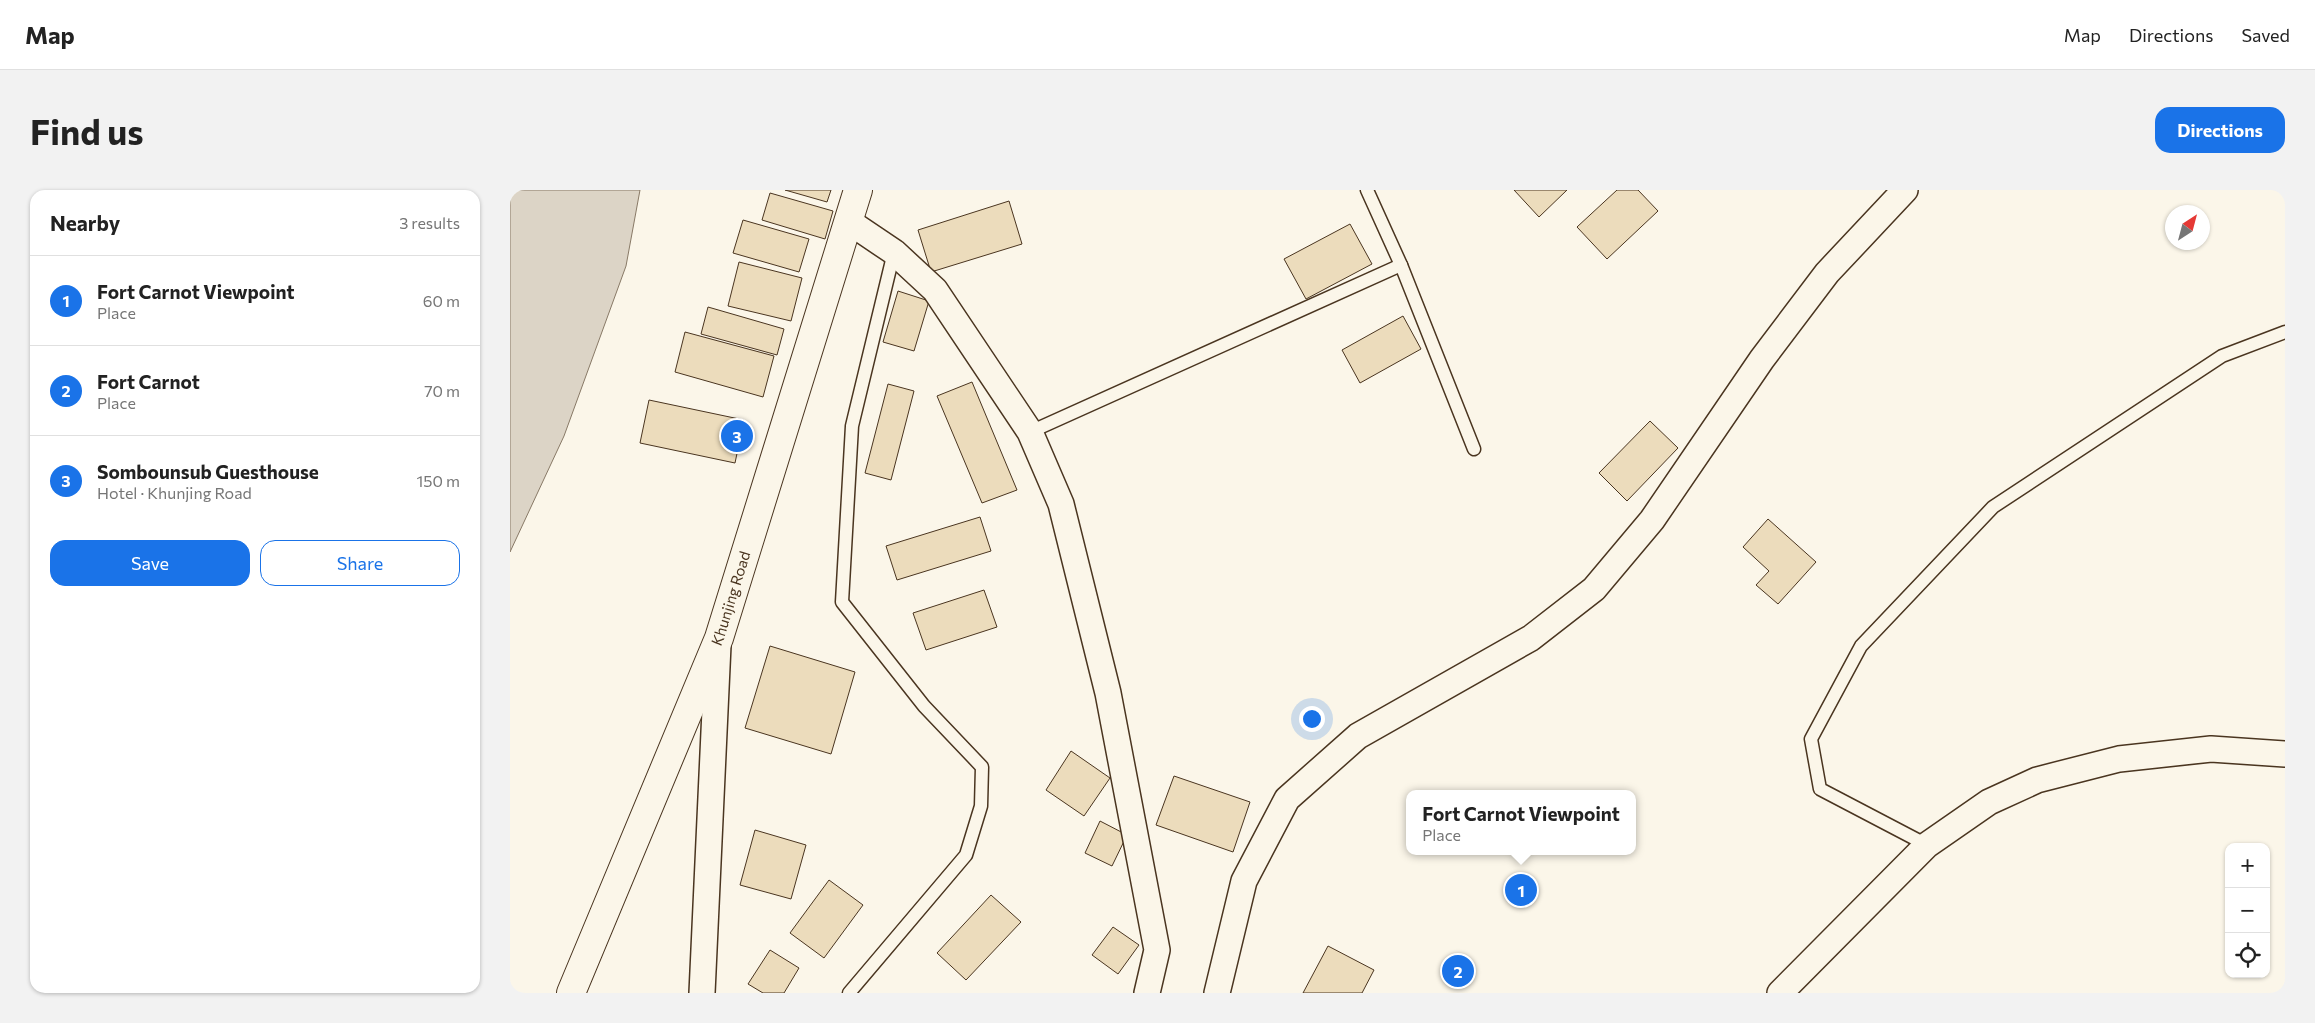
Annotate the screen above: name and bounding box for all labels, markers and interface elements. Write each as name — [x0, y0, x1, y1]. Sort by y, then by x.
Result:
text: Map — [25, 20, 75, 49]
text: Map — [2064, 24, 2101, 46]
text: Directions — [2129, 24, 2213, 46]
text: Saved — [2241, 24, 2290, 46]
button: Directions — [2155, 107, 2285, 153]
text: Find us — [30, 109, 144, 152]
north arrow — [2165, 205, 2210, 250]
text: Nearby — [50, 210, 120, 235]
text: 3 results — [399, 213, 460, 232]
text: Fort Carnot Viewpoint — [97, 280, 295, 303]
text: 1 — [62, 291, 70, 310]
text: 60 m — [423, 291, 460, 310]
text: Place — [97, 303, 136, 322]
text: Fort Carnot — [97, 370, 200, 393]
text: 2 — [61, 381, 71, 400]
text: 70 m — [424, 381, 460, 400]
text: Place — [97, 393, 136, 412]
pin: 3 — [721, 417, 753, 455]
text: Sombounsub Guesthouse — [97, 460, 319, 483]
text: 3 — [61, 471, 71, 490]
text: 150 m — [417, 471, 460, 490]
text: Hotel · Khunjing Road — [97, 483, 252, 502]
button: Save — [50, 540, 250, 586]
button: Share — [260, 540, 460, 586]
street label: Khunjing Road — [707, 549, 753, 648]
your location — [1299, 706, 1325, 732]
popup — [1406, 790, 1636, 855]
text: Fort Carnot Viewpoint — [1422, 802, 1620, 825]
text: Place — [1422, 825, 1461, 844]
map controls — [2225, 843, 2270, 978]
button: + — [2225, 843, 2270, 888]
pin: 1 — [1505, 871, 1537, 909]
button: − — [2225, 888, 2270, 933]
button: locate — [2225, 933, 2270, 978]
pin: 2 — [1442, 952, 1474, 990]

